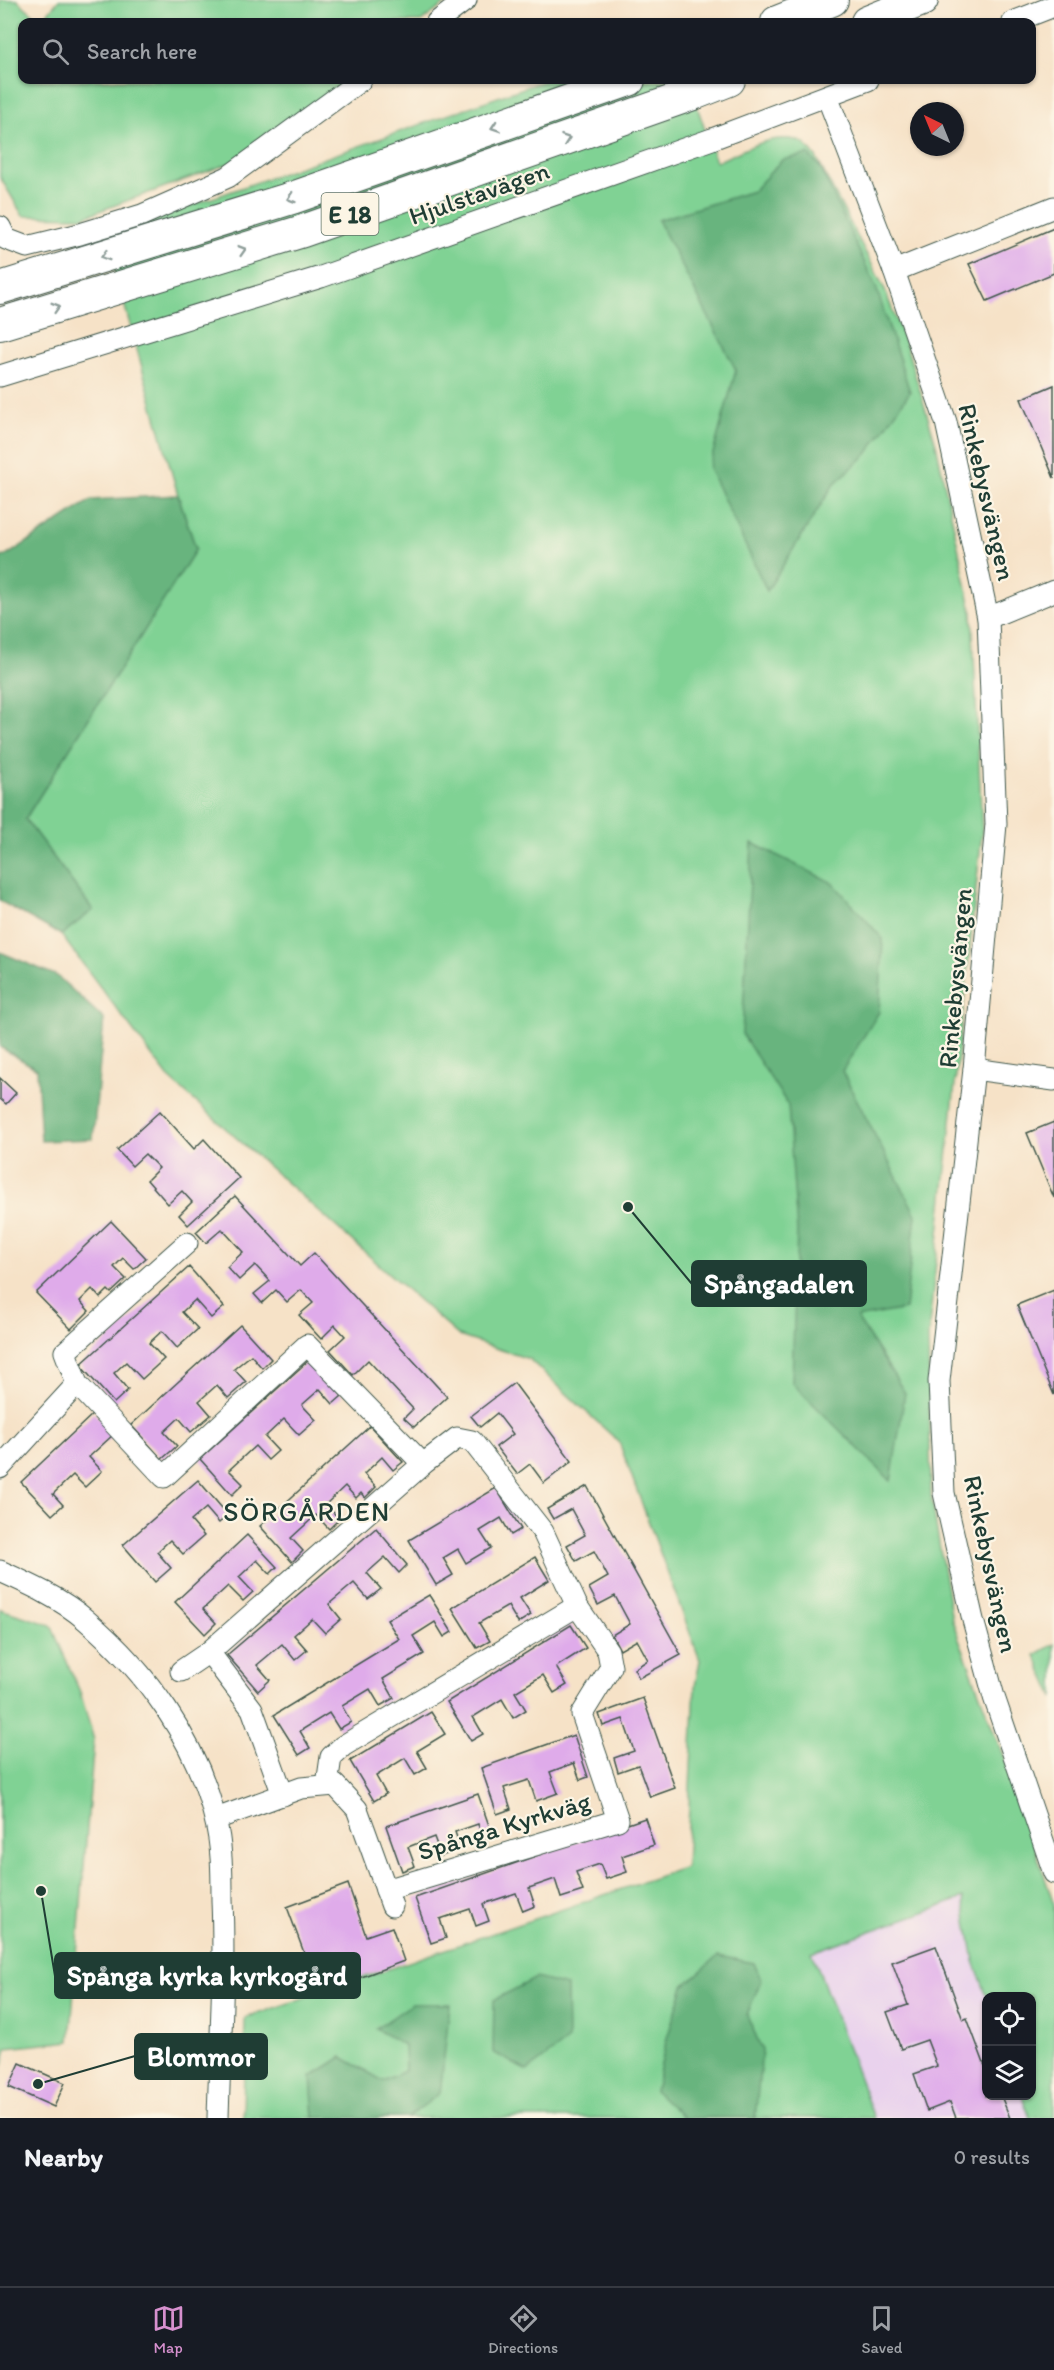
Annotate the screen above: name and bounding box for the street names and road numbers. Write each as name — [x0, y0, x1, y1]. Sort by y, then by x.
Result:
street label: Hjulstavägen — [405, 154, 554, 232]
road number: E 18 — [322, 193, 378, 235]
street label: Rinkebysvängen — [951, 400, 1023, 584]
street label: Rinkebysvängen — [931, 886, 979, 1069]
street label: Rinkebysvängen — [957, 1472, 1025, 1656]
street label: Spånga Kyrkväg — [414, 1784, 595, 1867]

